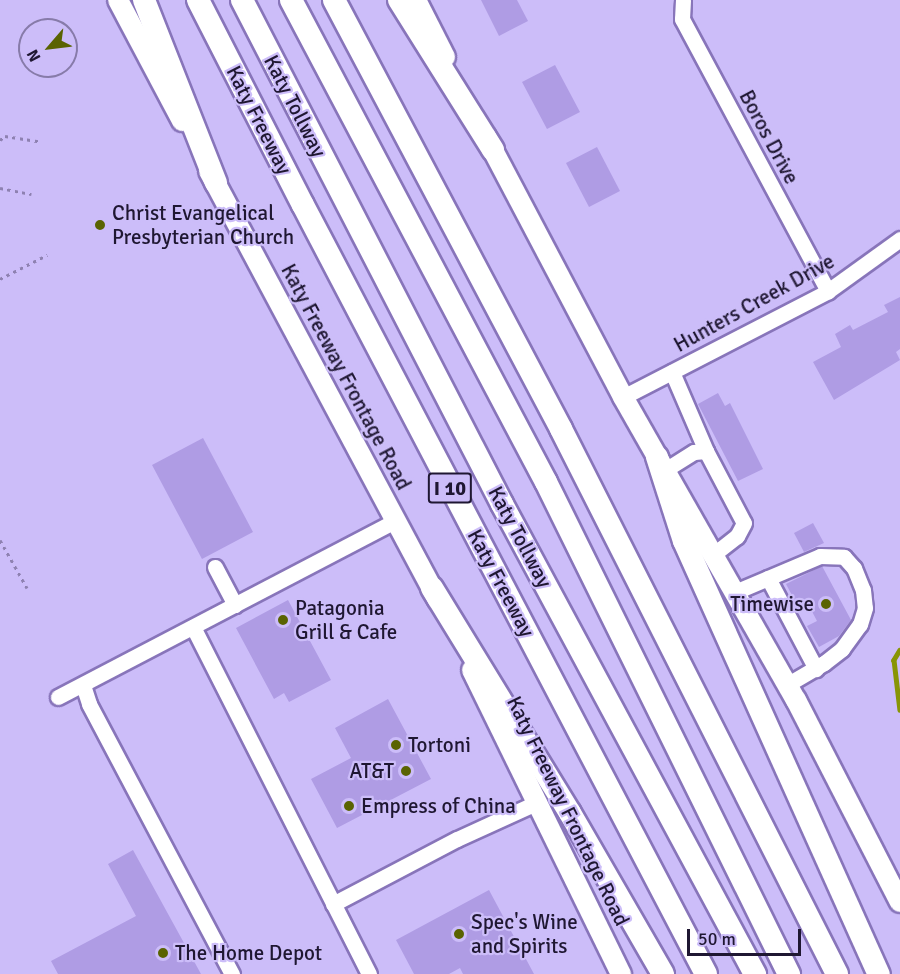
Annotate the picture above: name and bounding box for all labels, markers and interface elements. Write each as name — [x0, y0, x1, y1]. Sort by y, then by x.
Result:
north arrow — [18, 18, 78, 78]
text: N — [22, 46, 45, 65]
street label: Katy Tollway — [258, 51, 332, 161]
street label: Katy Freeway — [221, 61, 297, 179]
street label: Boros Drive — [734, 86, 804, 188]
place label: Christ Evangelical Presbyterian Church — [112, 200, 294, 250]
marker: Christ Evangelical Presbyterian Church — [93, 218, 107, 232]
street label: Hunters Creek Drive — [669, 248, 839, 358]
street label: Katy Freeway Frontage Road — [276, 260, 416, 494]
road number: I 10 — [428, 471, 472, 505]
street label: Katy Tollway — [483, 482, 557, 592]
street label: Katy Freeway — [462, 525, 540, 641]
place label: Timewise — [730, 591, 814, 617]
place label: Patagonia Grill & Cafe — [295, 595, 397, 645]
marker: Timewise — [819, 597, 833, 611]
marker: Patagonia Grill & Cafe — [276, 613, 290, 627]
street label: Katy Freeway Frontage Road — [501, 692, 635, 930]
place label: Tortoni — [408, 732, 471, 758]
marker: Tortoni — [389, 738, 403, 752]
place label: AT&T — [350, 758, 394, 784]
marker: AT&T — [399, 764, 413, 778]
place label: Empress of China — [361, 793, 516, 819]
marker: Empress of China — [342, 799, 356, 813]
place label: Spec's Wine and Spirits — [471, 909, 578, 959]
scale bar — [690, 917, 804, 955]
marker: Spec's Wine and Spirits — [452, 927, 466, 941]
text: 50 m — [698, 928, 736, 950]
place label: The Home Depot — [175, 940, 322, 966]
marker: The Home Depot — [156, 946, 170, 960]

